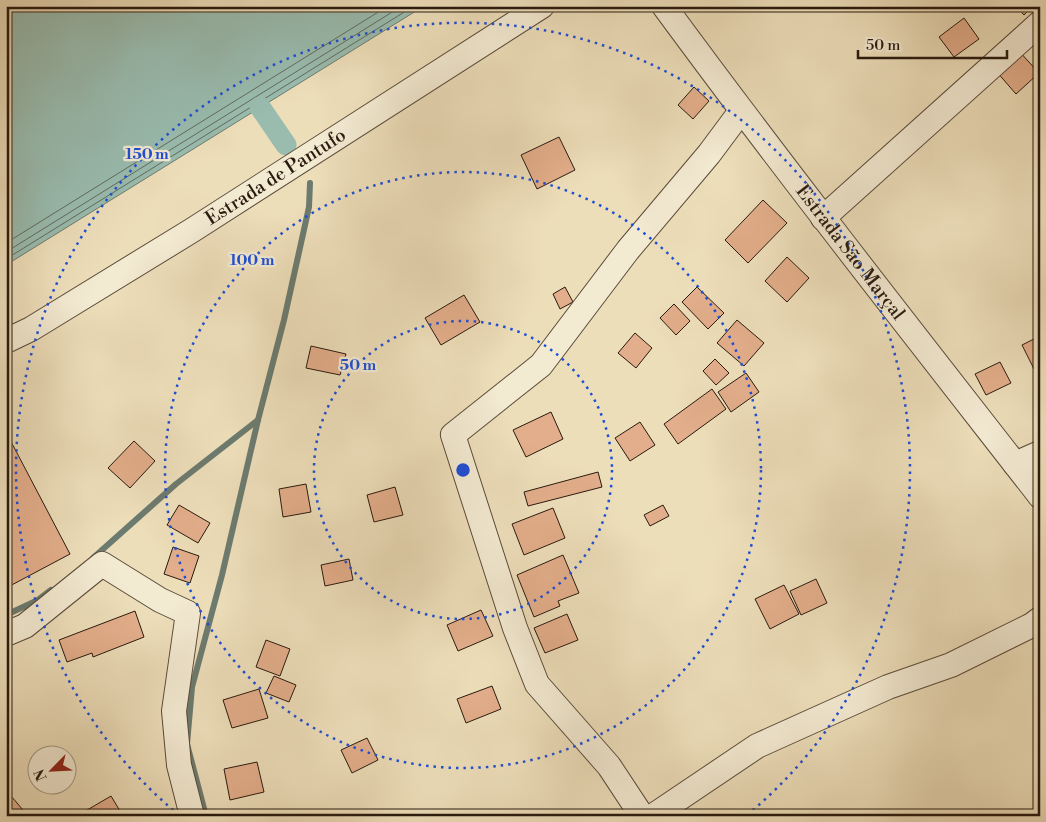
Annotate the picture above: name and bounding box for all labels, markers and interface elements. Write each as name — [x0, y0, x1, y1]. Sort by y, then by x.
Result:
scale bar — [858, 28, 1007, 60]
text: 50 m — [866, 36, 900, 55]
street label: Estrada de Pantufo — [201, 123, 351, 231]
text: 150 m — [125, 145, 169, 164]
street label: Estrada São Marçal — [791, 180, 911, 325]
text: 100 m — [230, 251, 275, 270]
text: 50 m — [340, 356, 376, 375]
centre of rings — [454, 461, 472, 479]
north arrow — [28, 744, 78, 794]
text: N — [31, 766, 52, 784]

